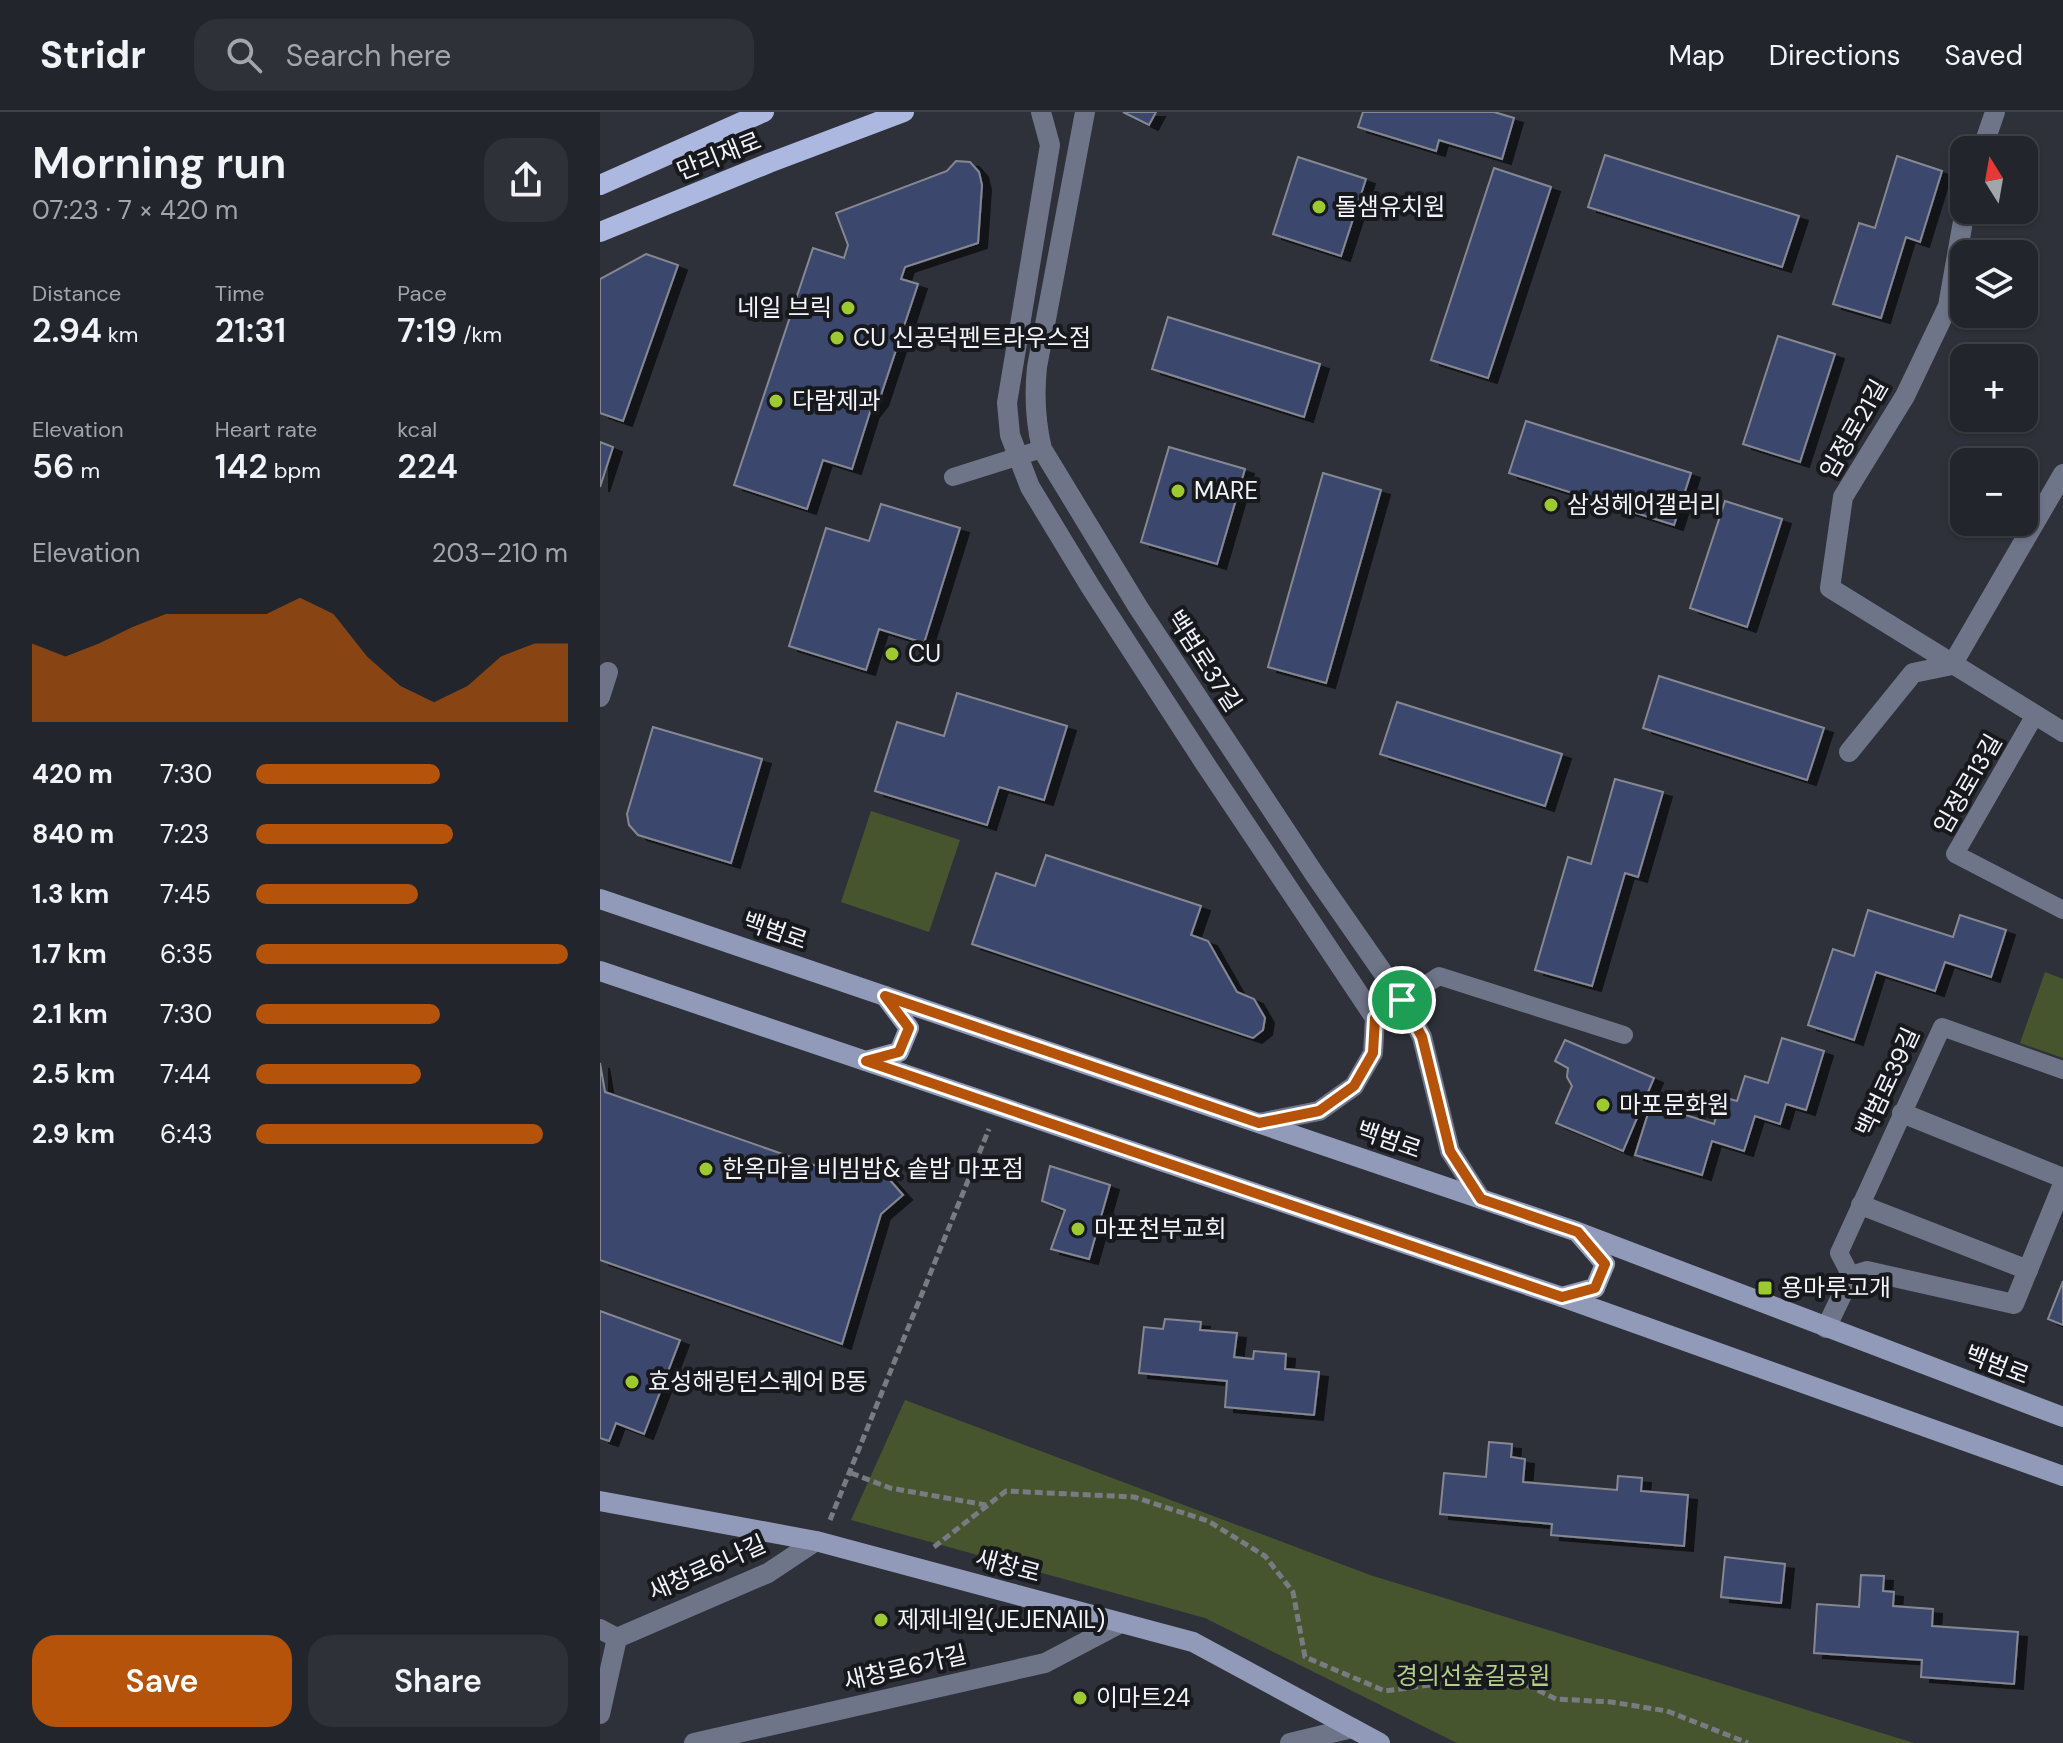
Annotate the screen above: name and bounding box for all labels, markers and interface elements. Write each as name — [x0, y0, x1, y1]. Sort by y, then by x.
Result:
search box — [194, 19, 754, 91]
text: Stridr — [40, 30, 146, 80]
icon: search — [222, 33, 266, 77]
text: Search here — [286, 36, 451, 75]
text: Map — [1668, 37, 1725, 74]
text: Directions — [1769, 37, 1901, 74]
text: Saved — [1945, 37, 2023, 74]
street label: 만리재로 — [672, 125, 766, 186]
text: Morning run — [32, 134, 286, 192]
north arrow — [1950, 136, 2038, 224]
map controls — [1950, 136, 2038, 536]
button: share — [484, 138, 568, 222]
place label: 돌샘유치원 — [1335, 191, 1445, 222]
text: 07:23 · 7 × 420 m — [32, 193, 238, 227]
marker: 돌샘유치원 — [1310, 198, 1328, 216]
button: layers — [1950, 240, 2038, 328]
text: Distance — [32, 279, 121, 308]
text: Time — [215, 279, 264, 308]
text: Pace — [397, 279, 447, 308]
place label: 네일 브릭 — [737, 292, 832, 323]
marker: 네일 브릭 — [839, 299, 857, 317]
text: 2.94 — [32, 308, 102, 353]
text: 21:31 — [215, 308, 286, 353]
text: 7:19 — [397, 308, 457, 353]
text: km — [102, 320, 138, 349]
text: /km — [457, 320, 502, 349]
place label: CU 신공덕펜트라우스점 — [853, 322, 1091, 353]
marker: CU 신공덕펜트라우스점 — [828, 329, 846, 347]
button: + — [1950, 344, 2038, 432]
street label: 임정로21길 — [1813, 374, 1894, 484]
place label: 다람제과 — [792, 385, 880, 416]
marker: 다람제과 — [767, 392, 785, 410]
text: Elevation — [32, 415, 124, 444]
text: Heart rate — [215, 415, 317, 444]
text: kcal — [397, 415, 437, 444]
text: 56 — [32, 444, 75, 489]
text: 142 — [215, 444, 268, 489]
text: 224 — [397, 444, 458, 489]
button: − — [1950, 448, 2038, 536]
text: m — [75, 456, 100, 485]
text: bpm — [268, 456, 321, 485]
place label: MARE — [1194, 475, 1258, 506]
marker: MARE — [1169, 482, 1187, 500]
place label: 삼성헤어갤러리 — [1567, 489, 1722, 520]
marker: 삼성헤어갤러리 — [1542, 496, 1560, 514]
text: Elevation — [32, 536, 140, 570]
text: 203–210 m — [432, 536, 568, 570]
street label: 백범로37길 — [1160, 604, 1249, 717]
place label: CU — [908, 638, 941, 669]
marker: CU — [883, 645, 901, 663]
street label: 임정로13길 — [1927, 728, 2008, 839]
text: 420 m — [32, 757, 113, 791]
text: 7:30 — [160, 757, 212, 791]
text: 840 m — [32, 817, 114, 851]
text: 7:23 — [160, 817, 209, 851]
text: 1.3 km — [32, 877, 109, 911]
text: 7:45 — [160, 877, 211, 911]
street label: 백범로 — [739, 905, 812, 956]
text: 1.7 km — [32, 937, 107, 971]
text: 6:35 — [160, 937, 213, 971]
pin — [1368, 966, 1436, 1034]
icon: arrive — [1380, 978, 1424, 1022]
text: 2.1 km — [32, 997, 108, 1031]
text: 7:30 — [160, 997, 212, 1031]
street label: 백범로39길 — [1849, 1022, 1926, 1141]
text: 2.5 km — [32, 1057, 115, 1091]
text: 7:44 — [160, 1057, 211, 1091]
place label: 마포문화원 — [1619, 1089, 1729, 1120]
marker: 마포문화원 — [1594, 1096, 1612, 1114]
street label: 백범로 — [1353, 1114, 1426, 1165]
text: 2.9 km — [32, 1117, 115, 1151]
text: 6:43 — [160, 1117, 213, 1151]
place label: 한옥마을 비빔밥& 솥밥 마포점 — [722, 1153, 1024, 1184]
marker: 한옥마을 비빔밥& 솥밥 마포점 — [697, 1160, 715, 1178]
place label: 마포천부교회 — [1094, 1213, 1226, 1244]
marker: 마포천부교회 — [1069, 1220, 1087, 1238]
place label: 용마루고개 — [1781, 1272, 1891, 1303]
marker: 용마루고개 — [1756, 1279, 1774, 1297]
street label: 백범로 — [1961, 1338, 2034, 1391]
place label: 효성해링턴스퀘어 B동 — [648, 1366, 868, 1397]
marker: 효성해링턴스퀘어 B동 — [623, 1373, 641, 1391]
street label: 새창로6나길 — [643, 1528, 770, 1607]
street label: 새창로 — [972, 1542, 1044, 1589]
place label: 제제네일(JEJENAIL) — [897, 1604, 1105, 1635]
marker: 제제네일(JEJENAIL) — [872, 1611, 890, 1629]
button: Save — [32, 1635, 292, 1727]
button: Share — [308, 1635, 568, 1727]
street label: 새창로6가길 — [840, 1638, 970, 1697]
park label: 경의선숲길공원 — [1396, 1660, 1550, 1691]
place label: 이마트24 — [1096, 1682, 1190, 1713]
marker: 이마트24 — [1071, 1689, 1089, 1707]

